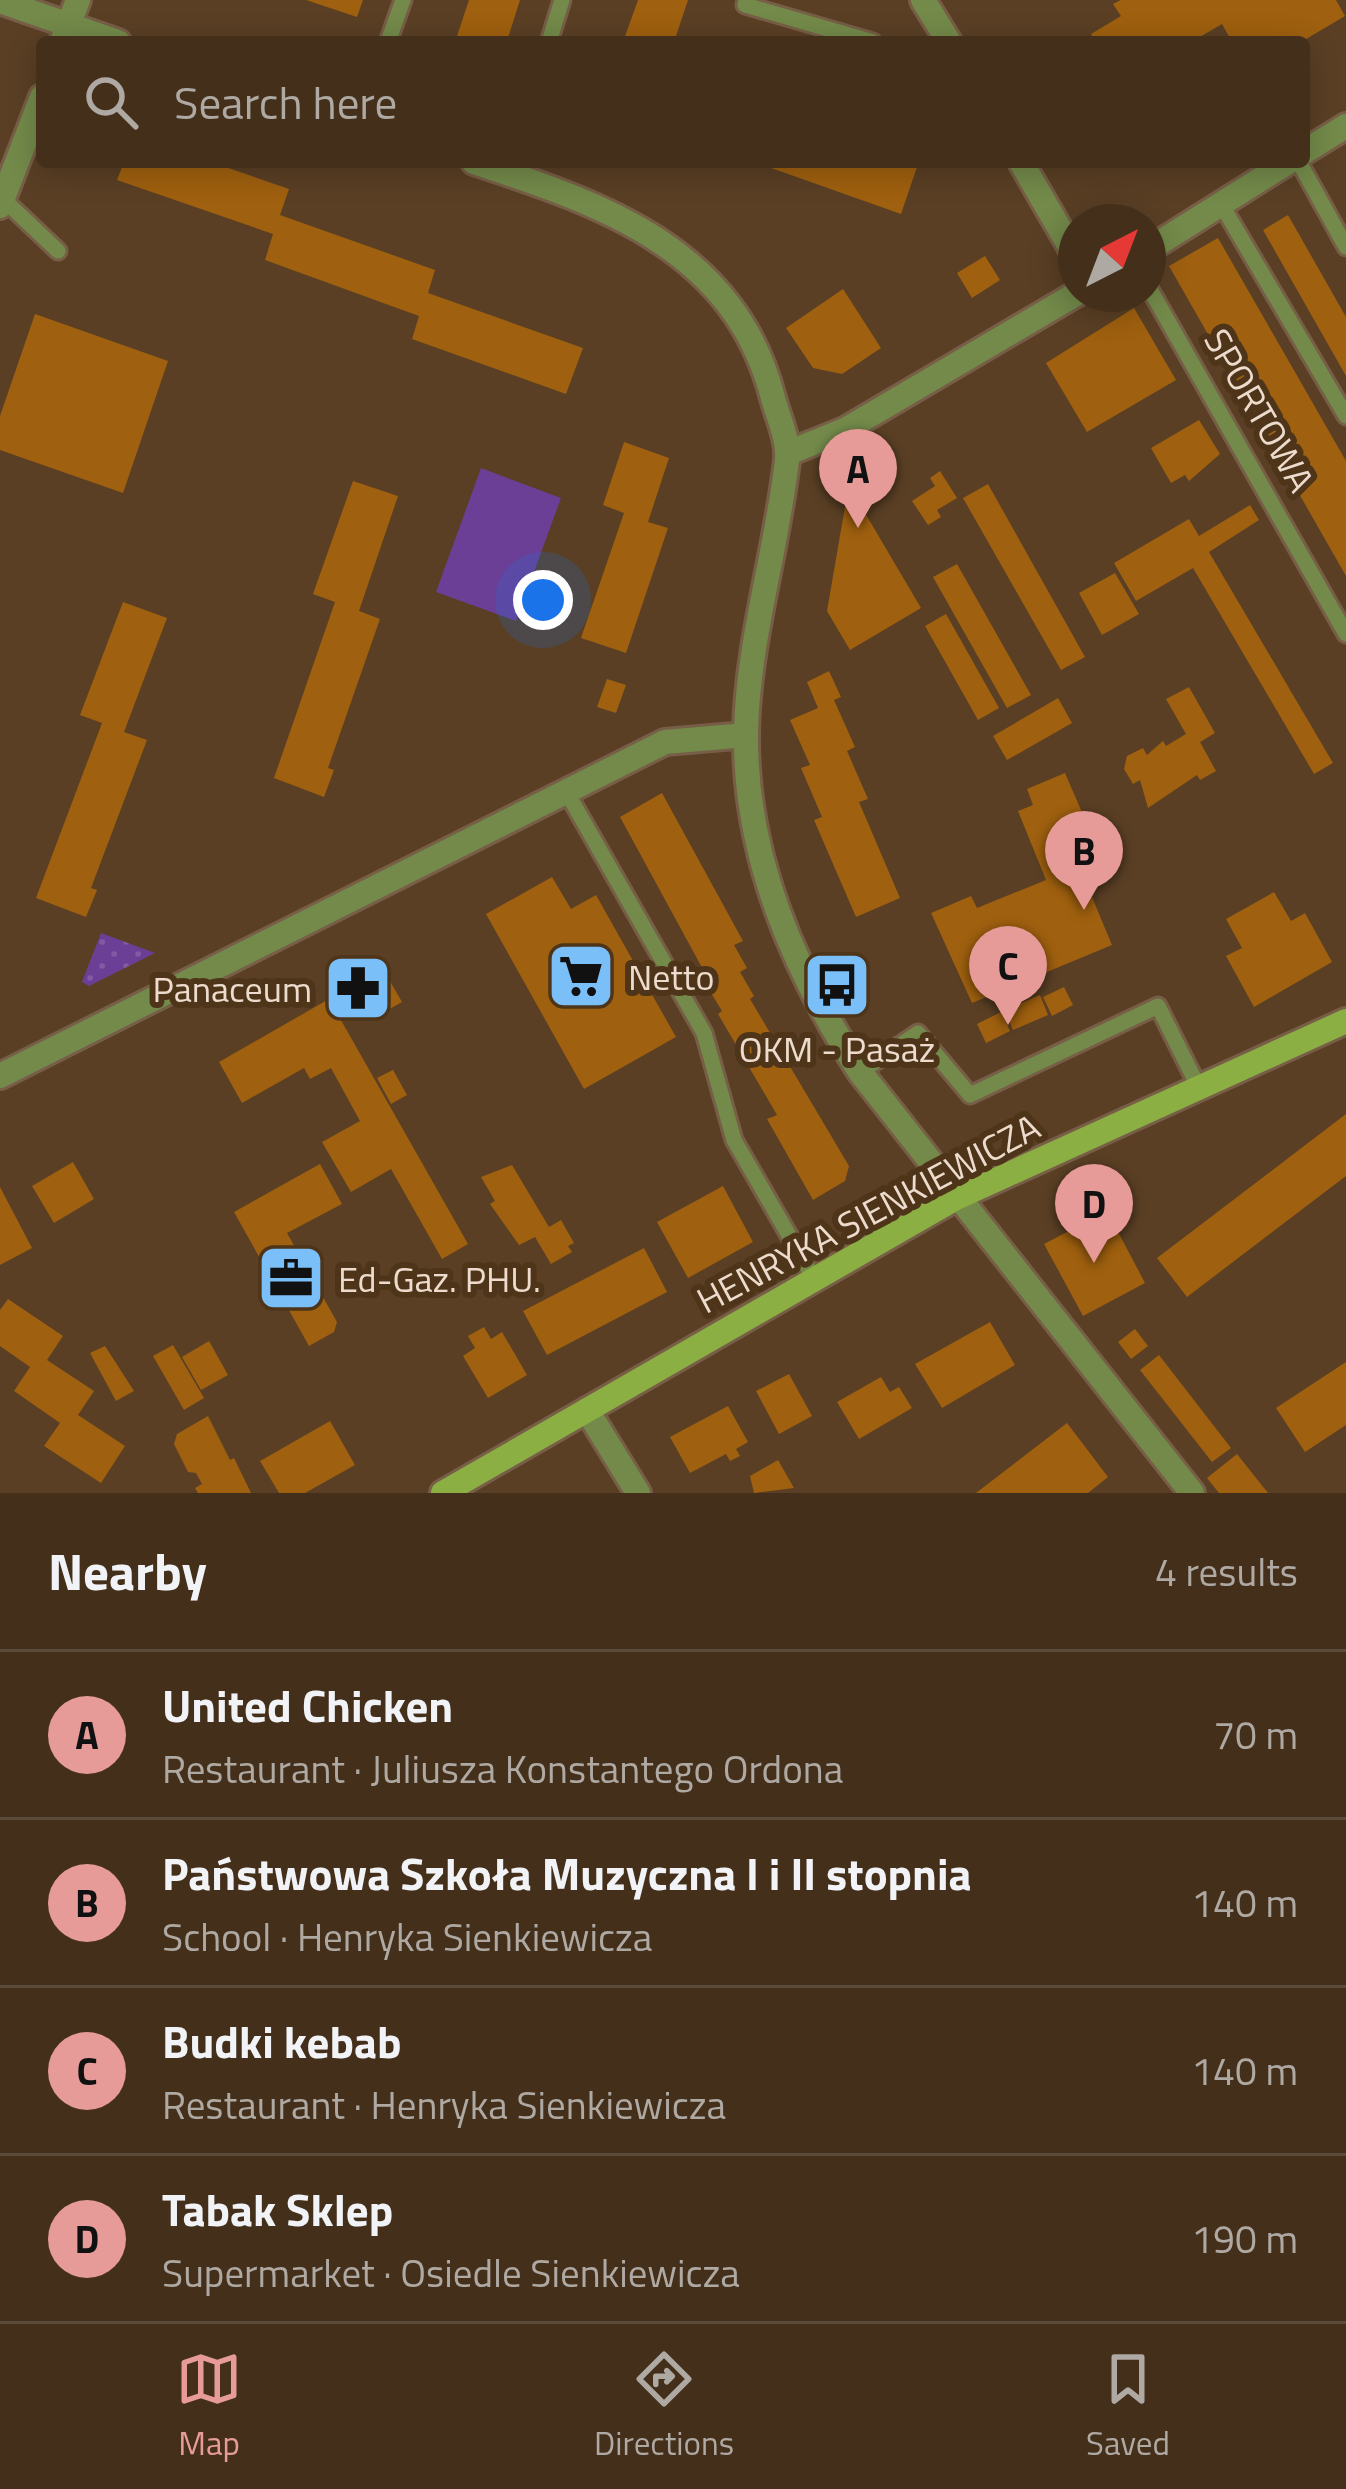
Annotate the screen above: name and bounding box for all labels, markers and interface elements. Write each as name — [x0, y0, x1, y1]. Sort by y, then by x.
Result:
search box — [36, 36, 1310, 168]
text: Search here — [174, 68, 397, 136]
icon: search — [78, 69, 144, 135]
north arrow — [1058, 204, 1166, 312]
street label: SPORTOWA — [1191, 318, 1329, 502]
pin: A — [819, 429, 897, 528]
your location — [513, 570, 573, 630]
pin: B — [1045, 811, 1123, 910]
pin: C — [969, 926, 1047, 1025]
supermarket icon: Netto — [546, 941, 616, 1011]
place label: Netto — [628, 949, 715, 1004]
bus stop icon: OKM - Pasaż — [802, 950, 872, 1020]
pharmacy icon: Panaceum — [323, 953, 393, 1023]
place label: Panaceum — [153, 961, 312, 1016]
place label: OKM - Pasaż — [739, 1021, 935, 1076]
street label: HENRYKA SIENKIEWICZA — [686, 1099, 1050, 1327]
pin: D — [1055, 1164, 1133, 1263]
office icon: Ed-Gaz. PHU. — [256, 1243, 326, 1313]
place label: Ed-Gaz. PHU. — [338, 1251, 541, 1306]
text: Nearby — [48, 1532, 207, 1610]
text: 4 results — [1155, 1542, 1298, 1601]
text: United Chicken — [162, 1671, 453, 1739]
text: A — [75, 1705, 99, 1764]
text: 70 m — [1213, 1705, 1298, 1764]
text: Restaurant · Juliusza Konstantego Ordona — [162, 1739, 843, 1798]
text: Państwowa Szkoła Muzyczna I i II stopnia — [162, 1839, 972, 1907]
text: B — [75, 1873, 99, 1932]
text: 140 m — [1191, 1873, 1298, 1932]
text: School · Henryka Sienkiewicza — [162, 1907, 652, 1966]
text: Budki kebab — [162, 2007, 401, 2075]
text: C — [76, 2041, 98, 2100]
text: 140 m — [1191, 2041, 1298, 2100]
text: Restaurant · Henryka Sienkiewicza — [162, 2075, 726, 2134]
text: Tabak Sklep — [162, 2175, 393, 2243]
text: D — [75, 2209, 99, 2268]
text: 190 m — [1191, 2209, 1298, 2268]
text: Supermarket · Osiedle Sienkiewicza — [162, 2243, 740, 2302]
tab: Map — [176, 2346, 242, 2468]
tab: Directions — [594, 2346, 734, 2468]
tab: Saved — [1086, 2346, 1170, 2468]

